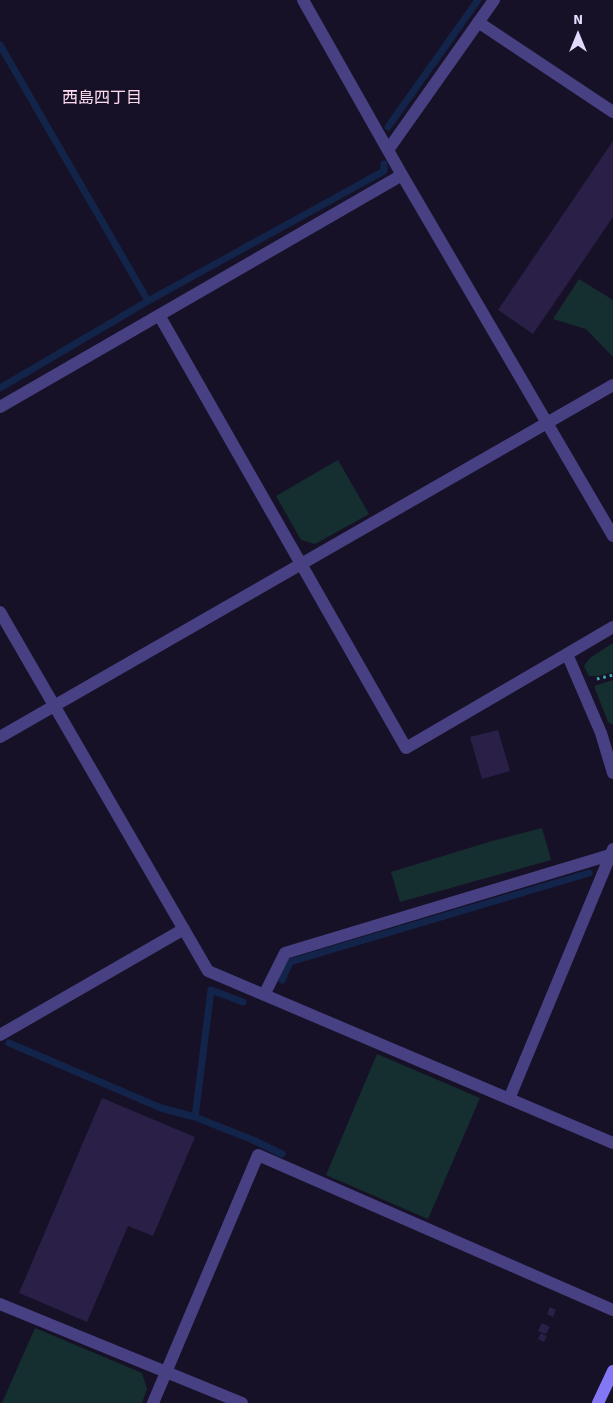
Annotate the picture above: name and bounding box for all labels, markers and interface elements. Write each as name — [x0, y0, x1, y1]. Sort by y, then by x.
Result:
north arrow — [553, 10, 603, 60]
text: N — [573, 11, 583, 28]
district label: 西島四丁目 — [62, 89, 142, 109]

